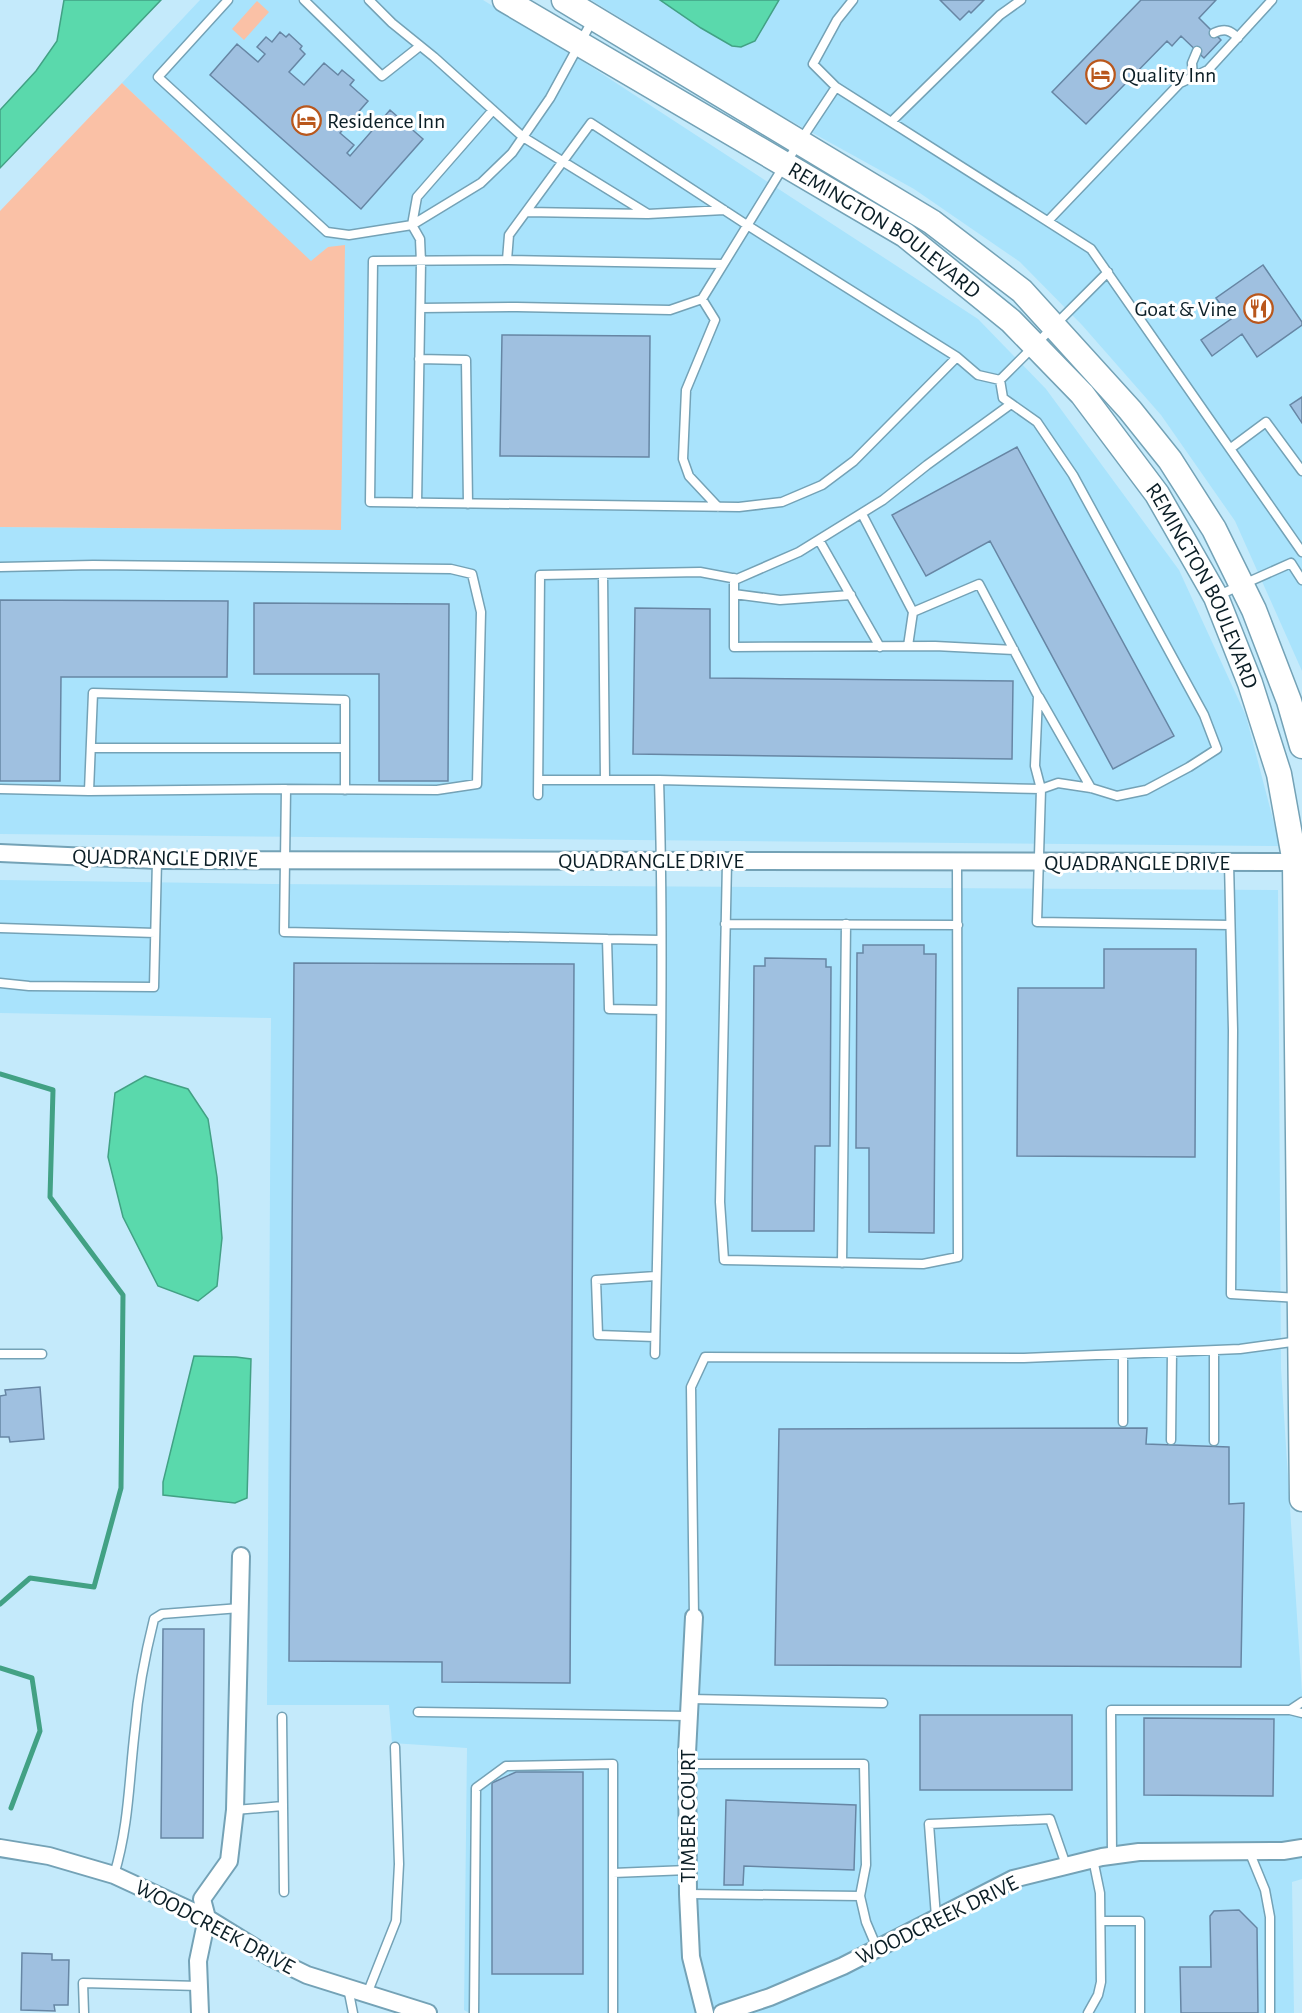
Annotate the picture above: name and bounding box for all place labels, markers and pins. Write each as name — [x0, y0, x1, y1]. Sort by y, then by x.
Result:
hotel icon: Quality Inn — [1085, 59, 1117, 91]
place label: Quality Inn — [1122, 64, 1216, 86]
hotel icon: Residence Inn — [290, 105, 322, 137]
place label: Residence Inn — [327, 110, 445, 132]
restaurant icon: Goat & Vine — [1242, 293, 1274, 325]
place label: Goat & Vine — [1135, 298, 1237, 320]

